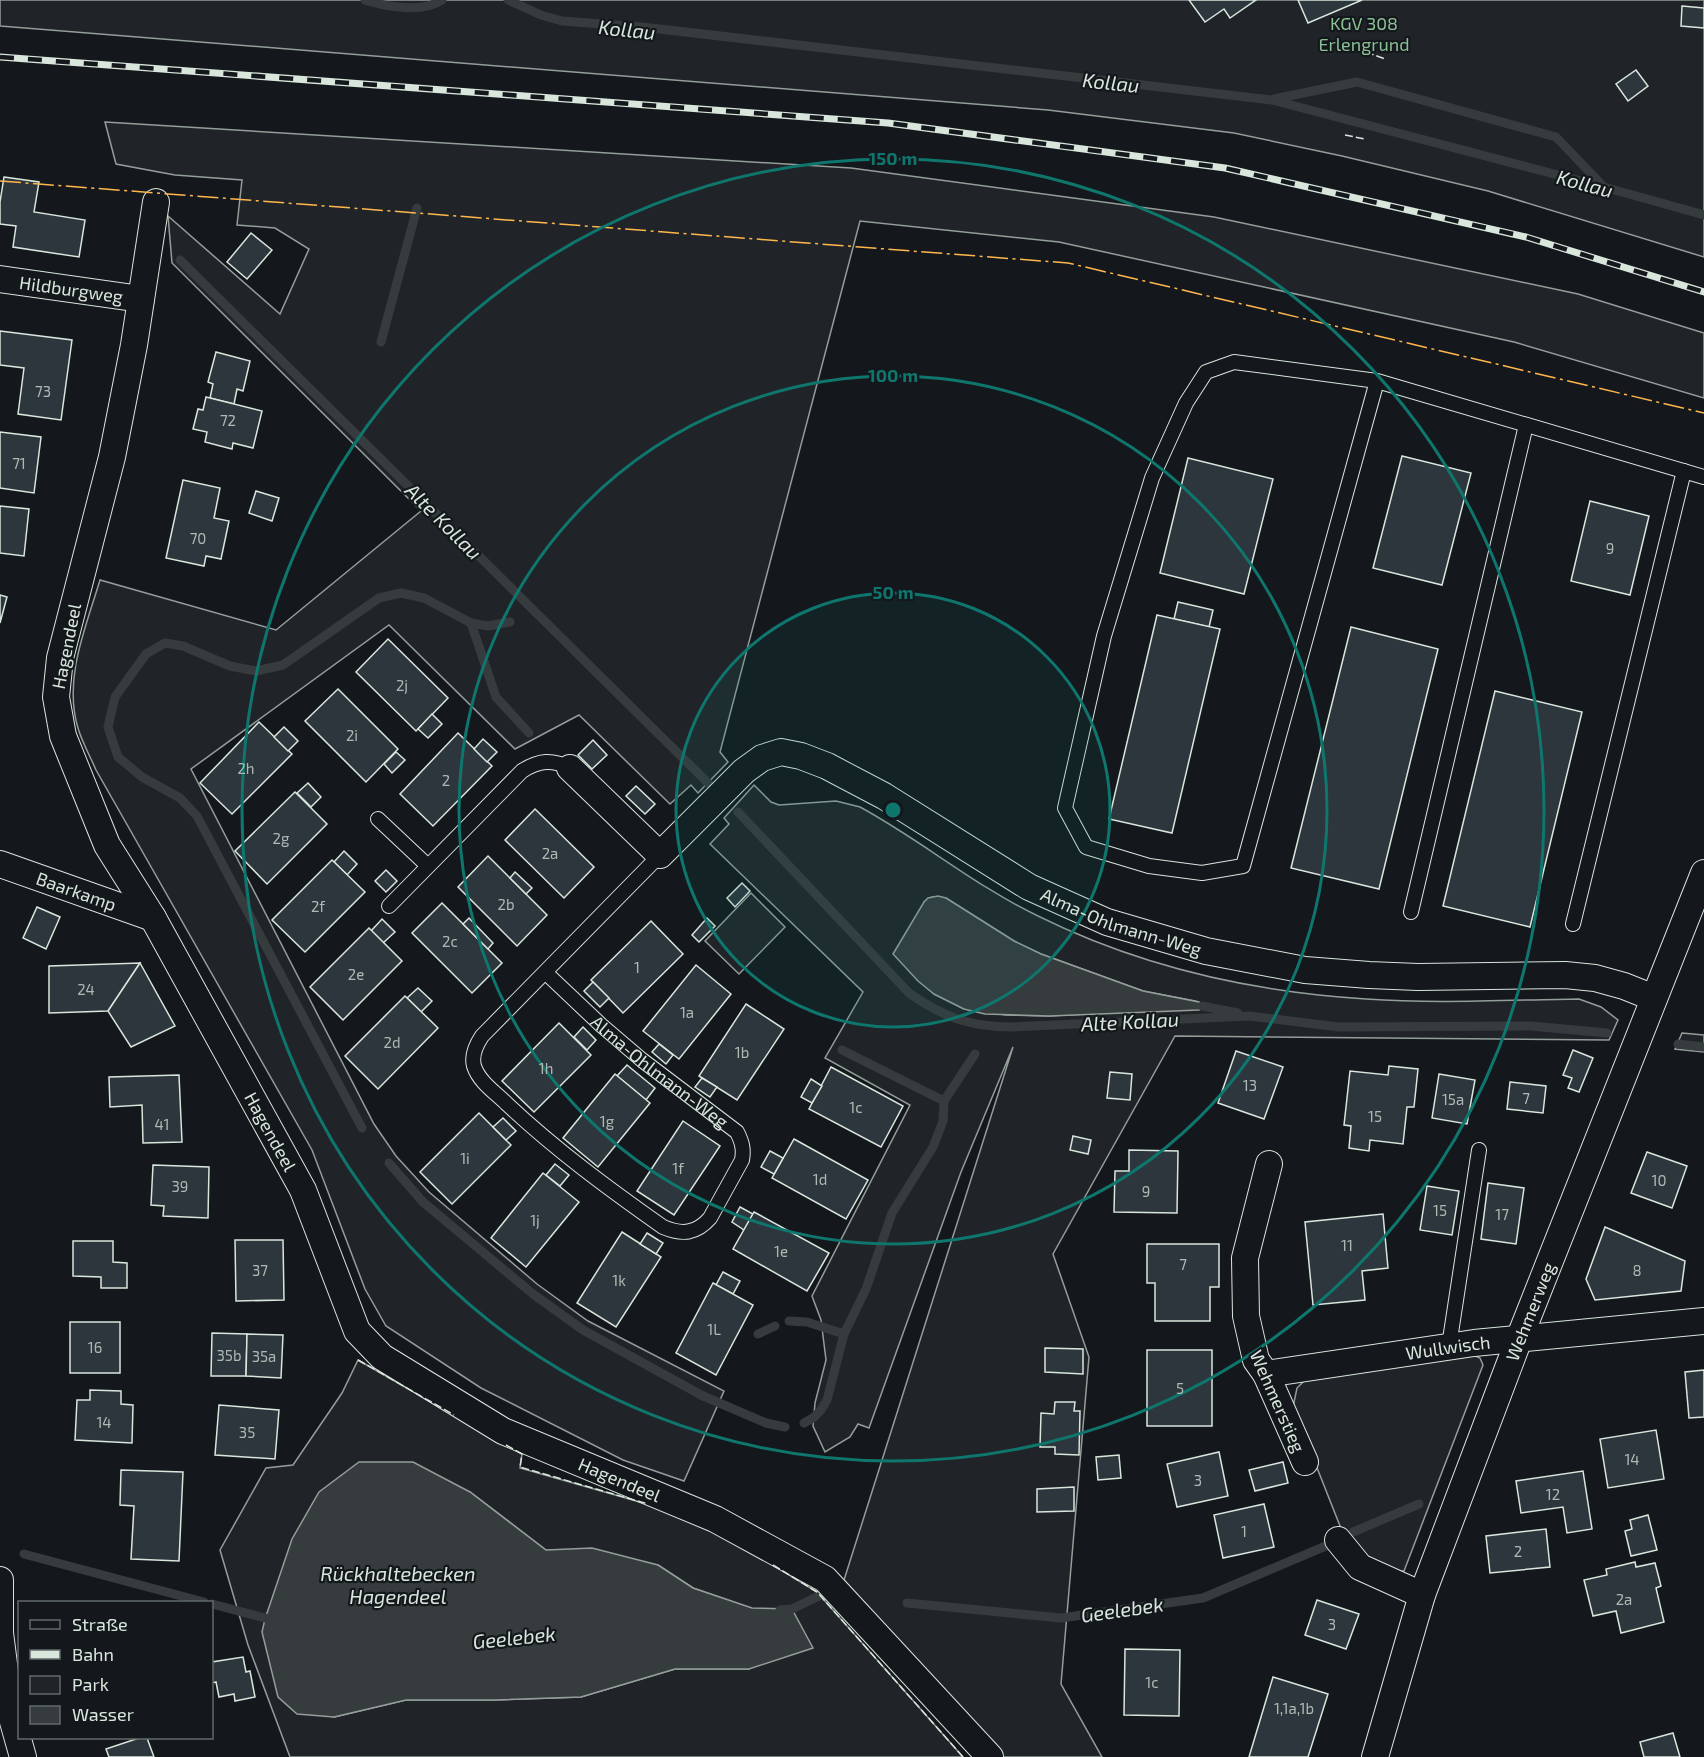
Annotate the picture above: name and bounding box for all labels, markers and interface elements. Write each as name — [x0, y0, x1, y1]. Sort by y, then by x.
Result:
park label: KGV 308 Erlengrund — [1318, 12, 1410, 55]
water label: Kollau — [597, 14, 657, 44]
water label: Kollau — [1081, 67, 1141, 97]
text: 150 m — [869, 147, 917, 169]
water label: Kollau — [1554, 164, 1616, 202]
street label: Hildburgweg — [18, 271, 125, 307]
text: 100 m — [868, 364, 918, 386]
house number: 73 — [35, 382, 51, 400]
house number: 72 — [220, 411, 236, 429]
house number: 71 — [12, 454, 26, 472]
water label: Alte Kollau — [400, 477, 487, 564]
house number: 70 — [190, 529, 206, 547]
house number: 9 — [1606, 539, 1614, 557]
text: 50 m — [872, 581, 914, 603]
street label: Hagendeel — [47, 601, 85, 691]
house number: 2j — [396, 676, 408, 695]
house number: 2i — [346, 726, 358, 744]
house number: 2h — [237, 759, 255, 777]
house number: 2 — [442, 771, 450, 789]
centre of rings — [883, 800, 903, 820]
house number: 2g — [273, 829, 290, 847]
house number: 2a — [542, 844, 558, 862]
street label: Baarkamp — [33, 867, 119, 915]
street label: Alma-Ohlmann-Weg — [1038, 883, 1204, 960]
house number: 2b — [498, 895, 514, 913]
house number: 2f — [311, 897, 325, 915]
house number: 2c — [442, 932, 458, 950]
house number: 1 — [634, 958, 640, 976]
house number: 2e — [348, 965, 364, 983]
house number: 24 — [77, 980, 95, 998]
house number: 1a — [680, 1003, 694, 1021]
water label: Alte Kollau — [1079, 1006, 1180, 1036]
street label: Alma-Ohlmann-Weg — [586, 1010, 733, 1133]
house number: 2d — [383, 1033, 401, 1051]
house number: 1b — [735, 1043, 749, 1061]
house number: 1h — [539, 1059, 553, 1077]
house number: 13 — [1243, 1076, 1257, 1094]
street label: Hagendeel — [240, 1088, 302, 1176]
house number: 7 — [1522, 1089, 1530, 1107]
house number: 15a — [1442, 1090, 1464, 1108]
house number: 1c — [849, 1098, 863, 1116]
house number: 15 — [1368, 1107, 1382, 1125]
house number: 1g — [600, 1112, 615, 1130]
house number: 41 — [154, 1115, 170, 1133]
house number: 1i — [460, 1149, 470, 1167]
house number: 1f — [672, 1159, 684, 1177]
house number: 1d — [813, 1170, 827, 1188]
house number: 10 — [1651, 1171, 1667, 1189]
house number: 39 — [172, 1177, 188, 1195]
house number: 9 — [1142, 1182, 1150, 1200]
house number: 15 — [1433, 1201, 1447, 1219]
house number: 17 — [1495, 1205, 1509, 1223]
house number: 1j — [530, 1211, 540, 1230]
house number: 11 — [1341, 1236, 1353, 1254]
house number: 1e — [774, 1242, 788, 1260]
house number: 7 — [1179, 1255, 1187, 1273]
street label: Wehmerweg — [1501, 1259, 1559, 1364]
house number: 37 — [252, 1261, 268, 1279]
house number: 8 — [1632, 1261, 1642, 1279]
house number: 1k — [612, 1271, 626, 1289]
house number: 1L — [707, 1320, 721, 1338]
street label: Wullwisch — [1404, 1330, 1491, 1364]
house number: 16 — [88, 1338, 102, 1356]
house number: 35b — [217, 1346, 241, 1364]
street label: Wehmerstieg — [1246, 1346, 1310, 1456]
house number: 35a — [252, 1347, 276, 1365]
house number: 5 — [1176, 1379, 1184, 1397]
house number: 14 — [96, 1413, 112, 1431]
house number: 35 — [239, 1423, 255, 1441]
house number: 14 — [1624, 1450, 1640, 1468]
street label: Hagendeel — [575, 1453, 665, 1507]
house number: 3 — [1194, 1471, 1202, 1489]
house number: 12 — [1546, 1485, 1560, 1503]
house number: 1 — [1241, 1522, 1247, 1540]
house number: 2 — [1514, 1542, 1522, 1560]
water label: Rückhaltebecken Hagendeel — [320, 1561, 476, 1608]
house number: 2a — [1616, 1590, 1632, 1608]
water label: Geelebek — [1079, 1591, 1165, 1627]
legend — [18, 1601, 213, 1739]
text: Straße — [72, 1613, 128, 1635]
house number: 3 — [1328, 1615, 1336, 1633]
water label: Geelebek — [471, 1621, 557, 1653]
text: Bahn — [72, 1643, 114, 1665]
text: Park — [72, 1673, 109, 1695]
house number: 1c — [1145, 1673, 1159, 1691]
house number: 1,1a,1b — [1274, 1699, 1314, 1717]
text: Wasser — [72, 1703, 134, 1725]

